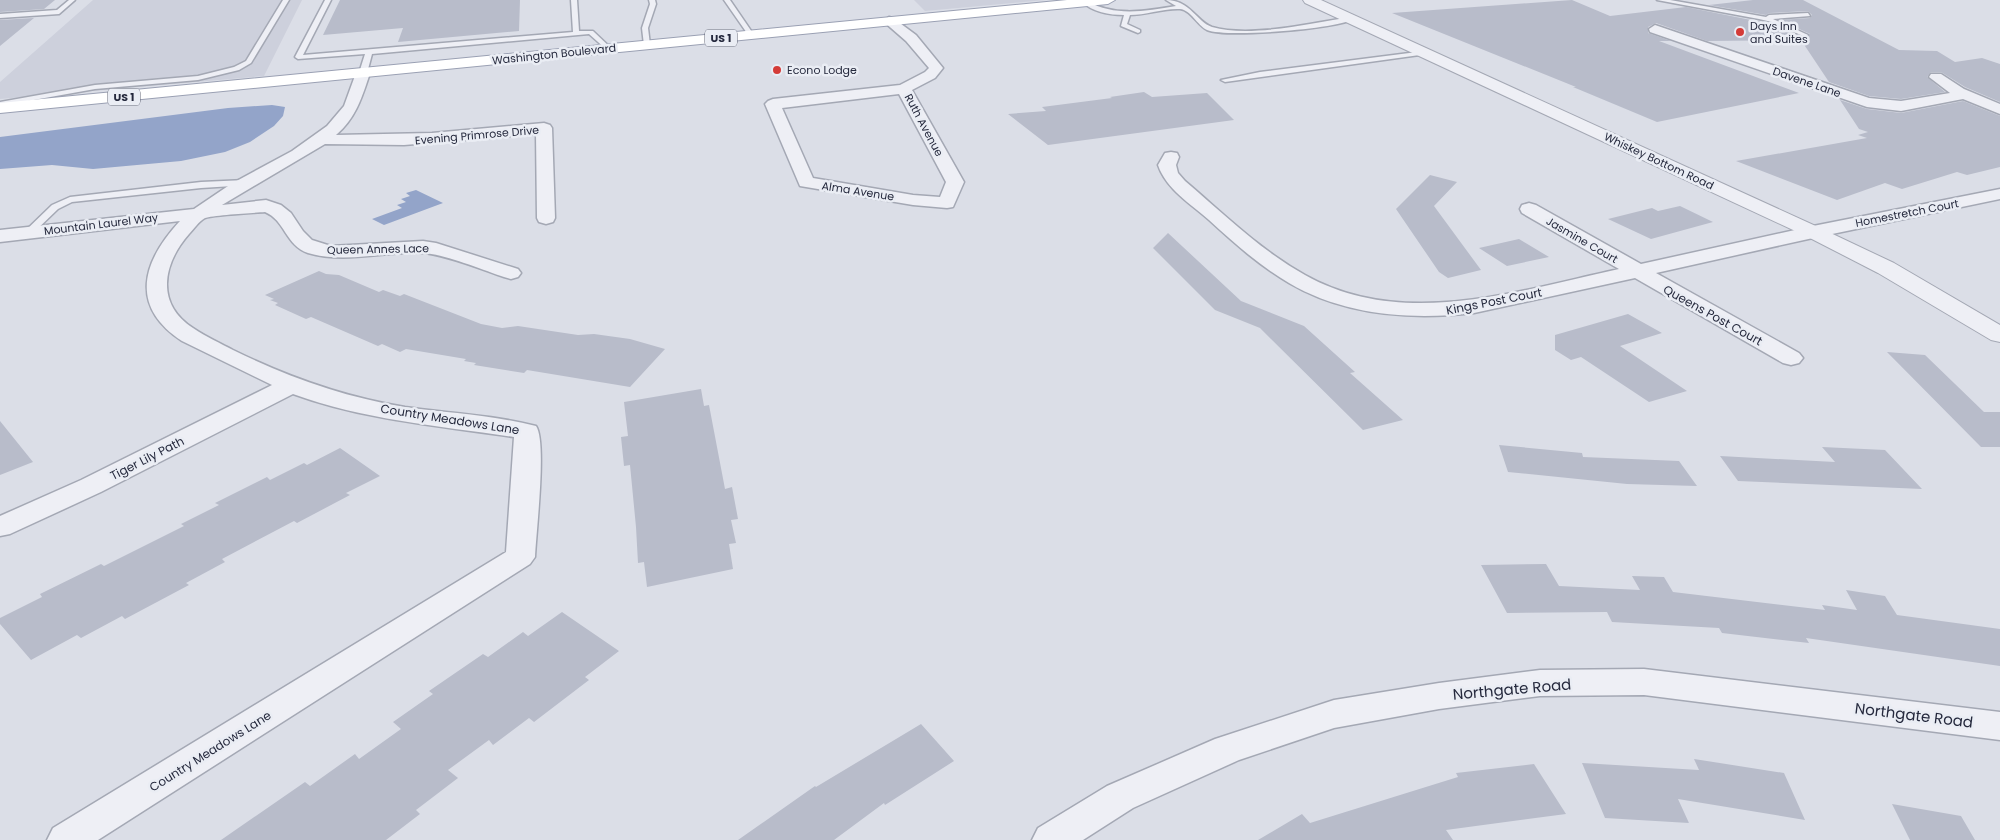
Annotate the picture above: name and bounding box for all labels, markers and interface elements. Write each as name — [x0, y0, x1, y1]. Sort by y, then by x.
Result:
place label: Days Inn and Suites — [1750, 18, 1808, 47]
marker: Days Inn and Suites — [1734, 26, 1746, 38]
road number: US 1 — [705, 29, 737, 46]
street label: Washington Boulevard — [491, 40, 617, 68]
place label: Econo Lodge — [787, 62, 857, 78]
street label: Davene Lane — [1771, 63, 1843, 101]
marker: Econo Lodge — [771, 64, 783, 76]
road number: US 1 — [108, 88, 140, 105]
street label: Ruth Avenue — [901, 91, 947, 159]
street label: Evening Primrose Drive — [414, 122, 540, 148]
street label: Whiskey Bottom Road — [1601, 128, 1717, 194]
street label: Alma Avenue — [821, 177, 896, 205]
street label: Homestretch Court — [1854, 195, 1960, 231]
street label: Mountain Laurel Way — [43, 209, 160, 239]
street label: Jasmine Court — [1543, 213, 1621, 267]
street label: Queen Annes Lace — [327, 240, 429, 258]
street label: Queens Post Court — [1660, 281, 1766, 349]
street label: Kings Post Court — [1445, 283, 1543, 319]
street label: Country Meadows Lane — [379, 400, 521, 438]
street label: Tiger Lily Path — [107, 432, 187, 484]
street label: Northgate Road — [1452, 673, 1572, 705]
street label: Northgate Road — [1854, 697, 1974, 733]
street label: Country Meadows Lane — [146, 707, 274, 795]

